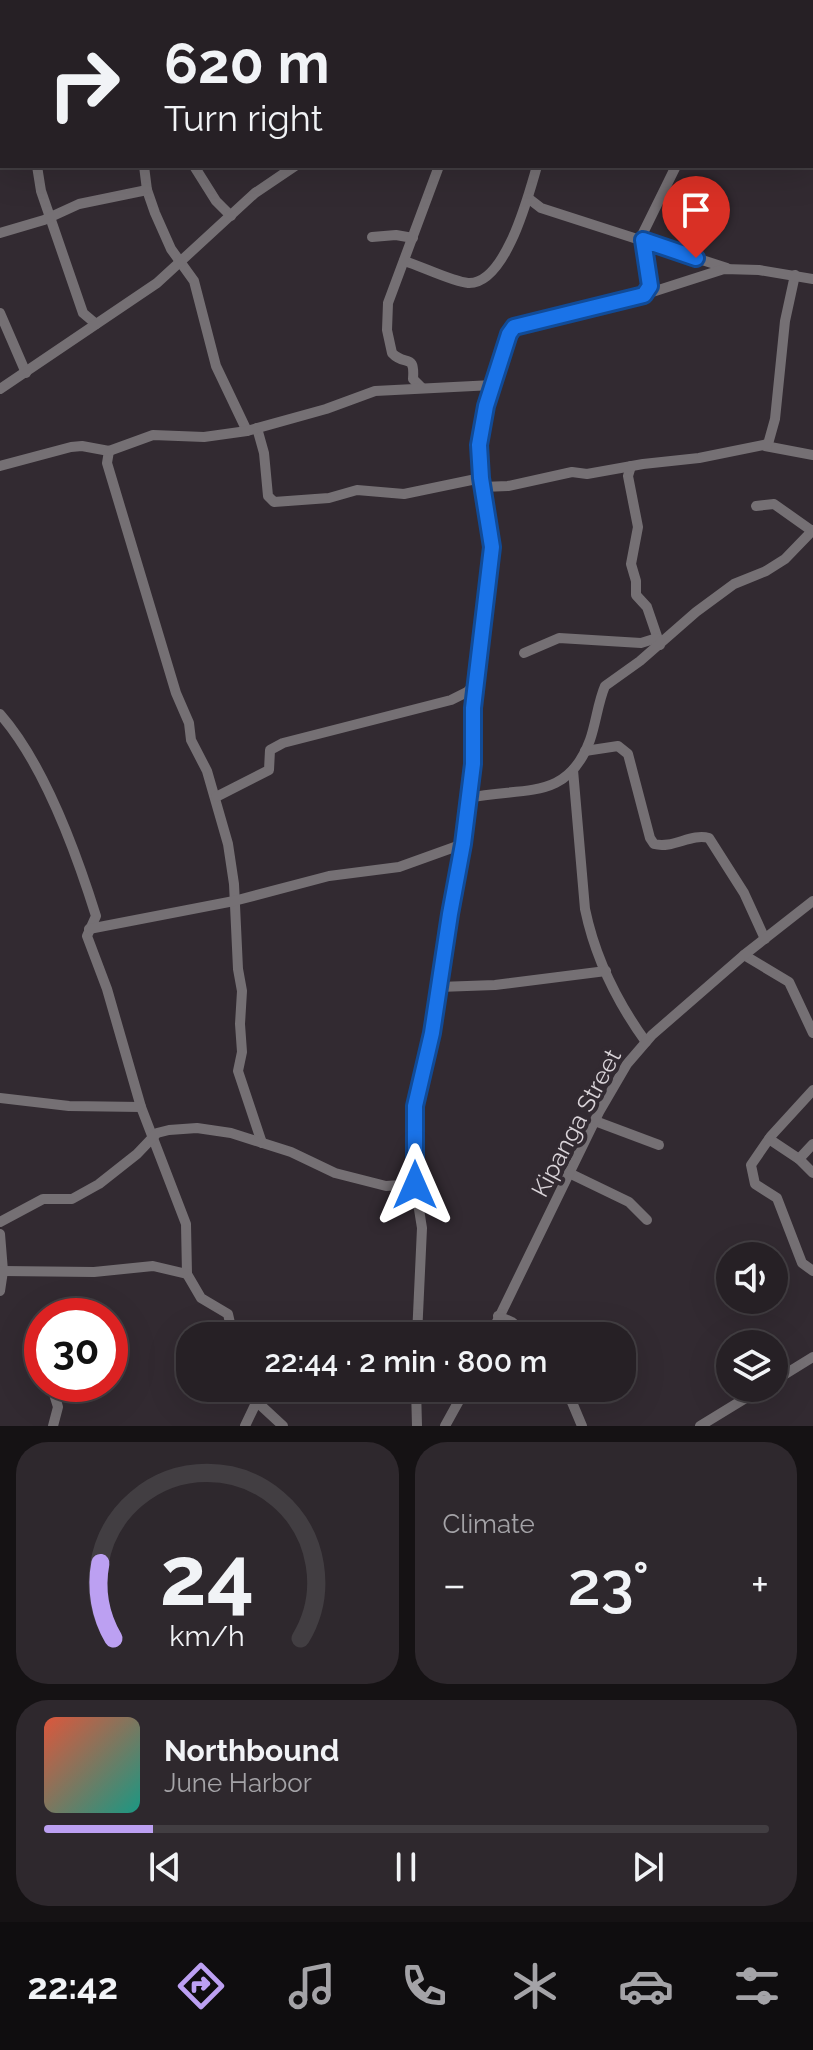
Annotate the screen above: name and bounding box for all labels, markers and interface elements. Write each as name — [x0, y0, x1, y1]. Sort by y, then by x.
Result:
text: 620 m — [164, 30, 330, 96]
icon: right — [32, 32, 136, 136]
text: Turn right — [164, 97, 323, 139]
pin — [662, 176, 730, 258]
icon: arrive — [674, 188, 718, 232]
street label: Kipanga Street — [525, 1044, 627, 1202]
position arrow — [373, 1143, 457, 1227]
map controls — [716, 1242, 788, 1402]
button: sound — [716, 1242, 788, 1314]
speed limit sign: 30 — [24, 1298, 128, 1402]
button: layers — [716, 1330, 788, 1402]
text: 22:44 · 2 min · 800 m — [265, 1344, 547, 1379]
text: Climate — [443, 1509, 535, 1539]
text: 24 — [160, 1527, 254, 1624]
text: 23° — [568, 1549, 649, 1619]
text: − — [443, 1559, 466, 1610]
text: + — [751, 1559, 769, 1610]
text: km/h — [170, 1619, 245, 1653]
text: Northbound — [164, 1733, 339, 1768]
text: June Harbor — [164, 1768, 312, 1798]
icon: previous — [143, 1845, 187, 1889]
icon: pause — [384, 1845, 428, 1889]
icon: next — [626, 1845, 670, 1889]
icon: directions — [173, 1958, 229, 2014]
icon: music — [284, 1958, 340, 2014]
icon: phone — [396, 1958, 452, 2014]
icon: climate — [507, 1958, 563, 2014]
icon: car — [618, 1958, 674, 2014]
icon: filters — [729, 1958, 785, 2014]
text: 22:42 — [28, 1965, 118, 2007]

